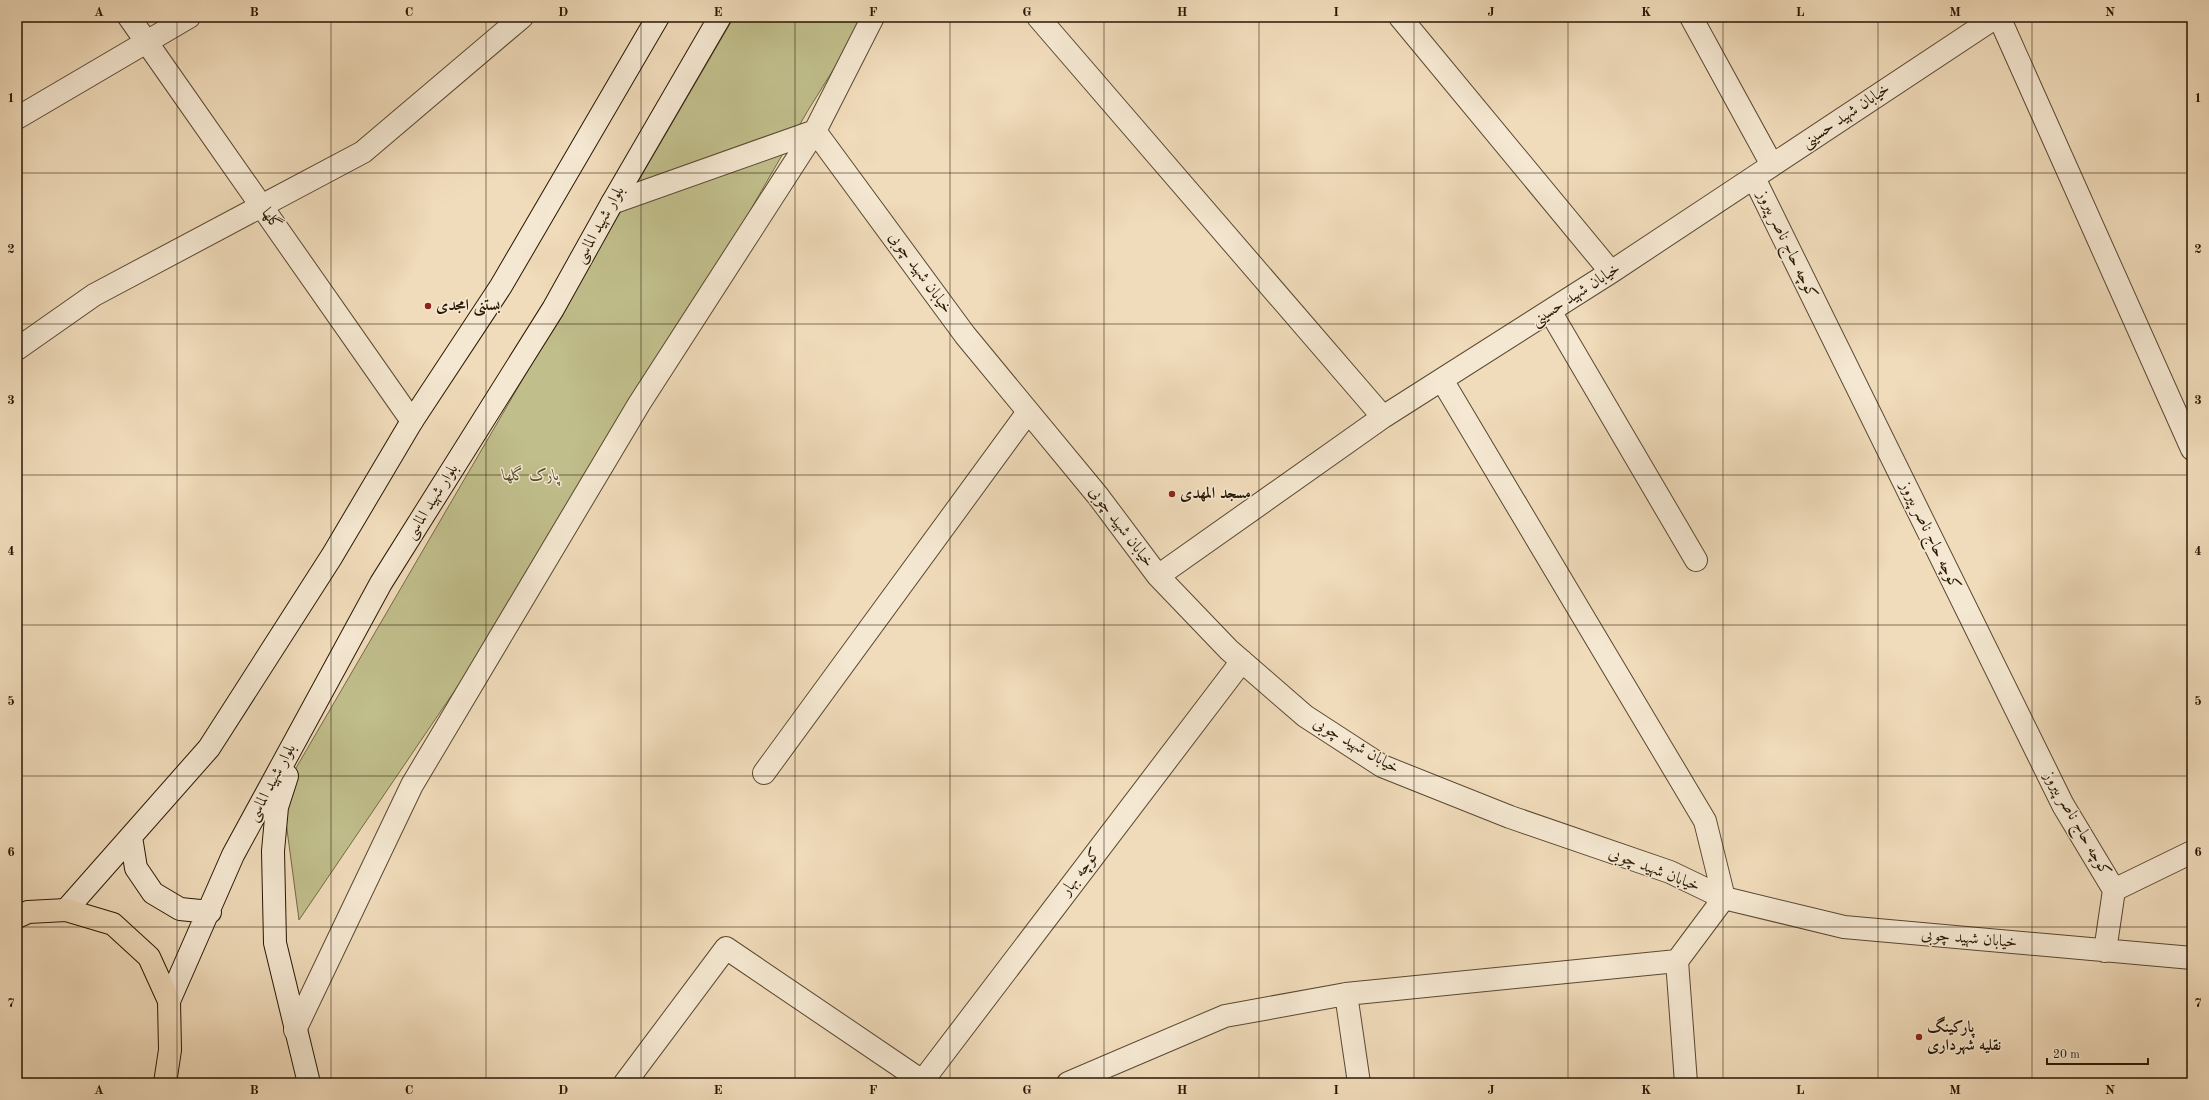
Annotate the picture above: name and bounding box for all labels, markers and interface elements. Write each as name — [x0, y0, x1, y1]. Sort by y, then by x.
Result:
text: A — [94, 6, 104, 19]
text: B — [249, 6, 259, 19]
text: C — [405, 6, 413, 19]
text: D — [558, 6, 568, 19]
text: E — [714, 6, 723, 19]
text: F — [869, 6, 878, 19]
text: G — [1022, 6, 1032, 19]
text: H — [1177, 6, 1188, 19]
text: I — [1333, 6, 1339, 19]
text: J — [1487, 6, 1495, 19]
text: K — [1641, 6, 1651, 19]
text: L — [1796, 6, 1805, 19]
text: M — [1949, 6, 1961, 19]
text: N — [2105, 6, 2115, 19]
street label: خیابان شهید حسینی — [1799, 81, 1894, 153]
text: 1 — [7, 92, 15, 105]
text: 1 — [2194, 92, 2202, 105]
street label: بلوار شهید الماسی — [572, 184, 629, 267]
street label: کوچه حاج ناصر پیروز — [1749, 186, 1821, 304]
street label: گلها — [258, 204, 286, 233]
street label: خیابان شهید چوبی — [884, 229, 955, 318]
text: 2 — [7, 243, 15, 256]
text: 2 — [2194, 243, 2202, 256]
street label: خیابان شهید حسینی — [1529, 260, 1624, 331]
place label: بستنی امجدی — [436, 298, 501, 317]
marker: بستنی امجدی — [423, 301, 433, 311]
text: 3 — [7, 394, 15, 407]
text: 3 — [2194, 394, 2202, 407]
street label: بلوار شهید الماسی — [403, 462, 463, 543]
park label: پارک گلها — [501, 465, 561, 486]
street label: کوچه حاج ناصر پیروز — [1892, 477, 1964, 595]
street label: خیابان شهید چوبی — [1084, 484, 1156, 571]
place label: مسجد المهدی — [1180, 486, 1251, 502]
marker: مسجد المهدی — [1167, 489, 1177, 499]
text: 4 — [7, 545, 15, 558]
text: 4 — [2194, 545, 2202, 558]
text: 5 — [7, 695, 15, 708]
text: 5 — [2194, 695, 2202, 708]
street label: خیابان شهید چوبی — [1309, 715, 1402, 779]
street label: بلوار شهید الماسی — [245, 742, 301, 825]
street label: کوچه حاج ناصر پیروز — [2035, 767, 2114, 882]
street label: کوچه بهار — [1056, 845, 1105, 902]
street label: خیابان شهید چوبی — [1605, 845, 1702, 897]
text: 6 — [7, 846, 15, 859]
text: 6 — [2194, 846, 2202, 859]
street label: خیابان شهید چوبی — [1920, 927, 2018, 953]
text: 7 — [7, 997, 15, 1010]
text: 7 — [2194, 997, 2202, 1010]
place label: پارکینگ نقلیه شهرداری — [1927, 1016, 2001, 1055]
marker: پارکینگ نقلیه شهرداری — [1914, 1032, 1924, 1042]
scale bar — [2047, 1040, 2148, 1066]
text: 20 m — [2053, 1049, 2080, 1061]
text: A — [94, 1084, 104, 1097]
text: B — [249, 1084, 259, 1097]
text: C — [405, 1084, 413, 1097]
text: D — [558, 1084, 568, 1097]
text: E — [714, 1084, 723, 1097]
text: F — [869, 1084, 878, 1097]
text: G — [1022, 1084, 1032, 1097]
text: H — [1177, 1084, 1188, 1097]
text: I — [1333, 1084, 1339, 1097]
text: J — [1487, 1084, 1495, 1097]
text: K — [1641, 1084, 1651, 1097]
text: L — [1796, 1084, 1805, 1097]
text: M — [1949, 1084, 1961, 1097]
text: N — [2105, 1084, 2115, 1097]

